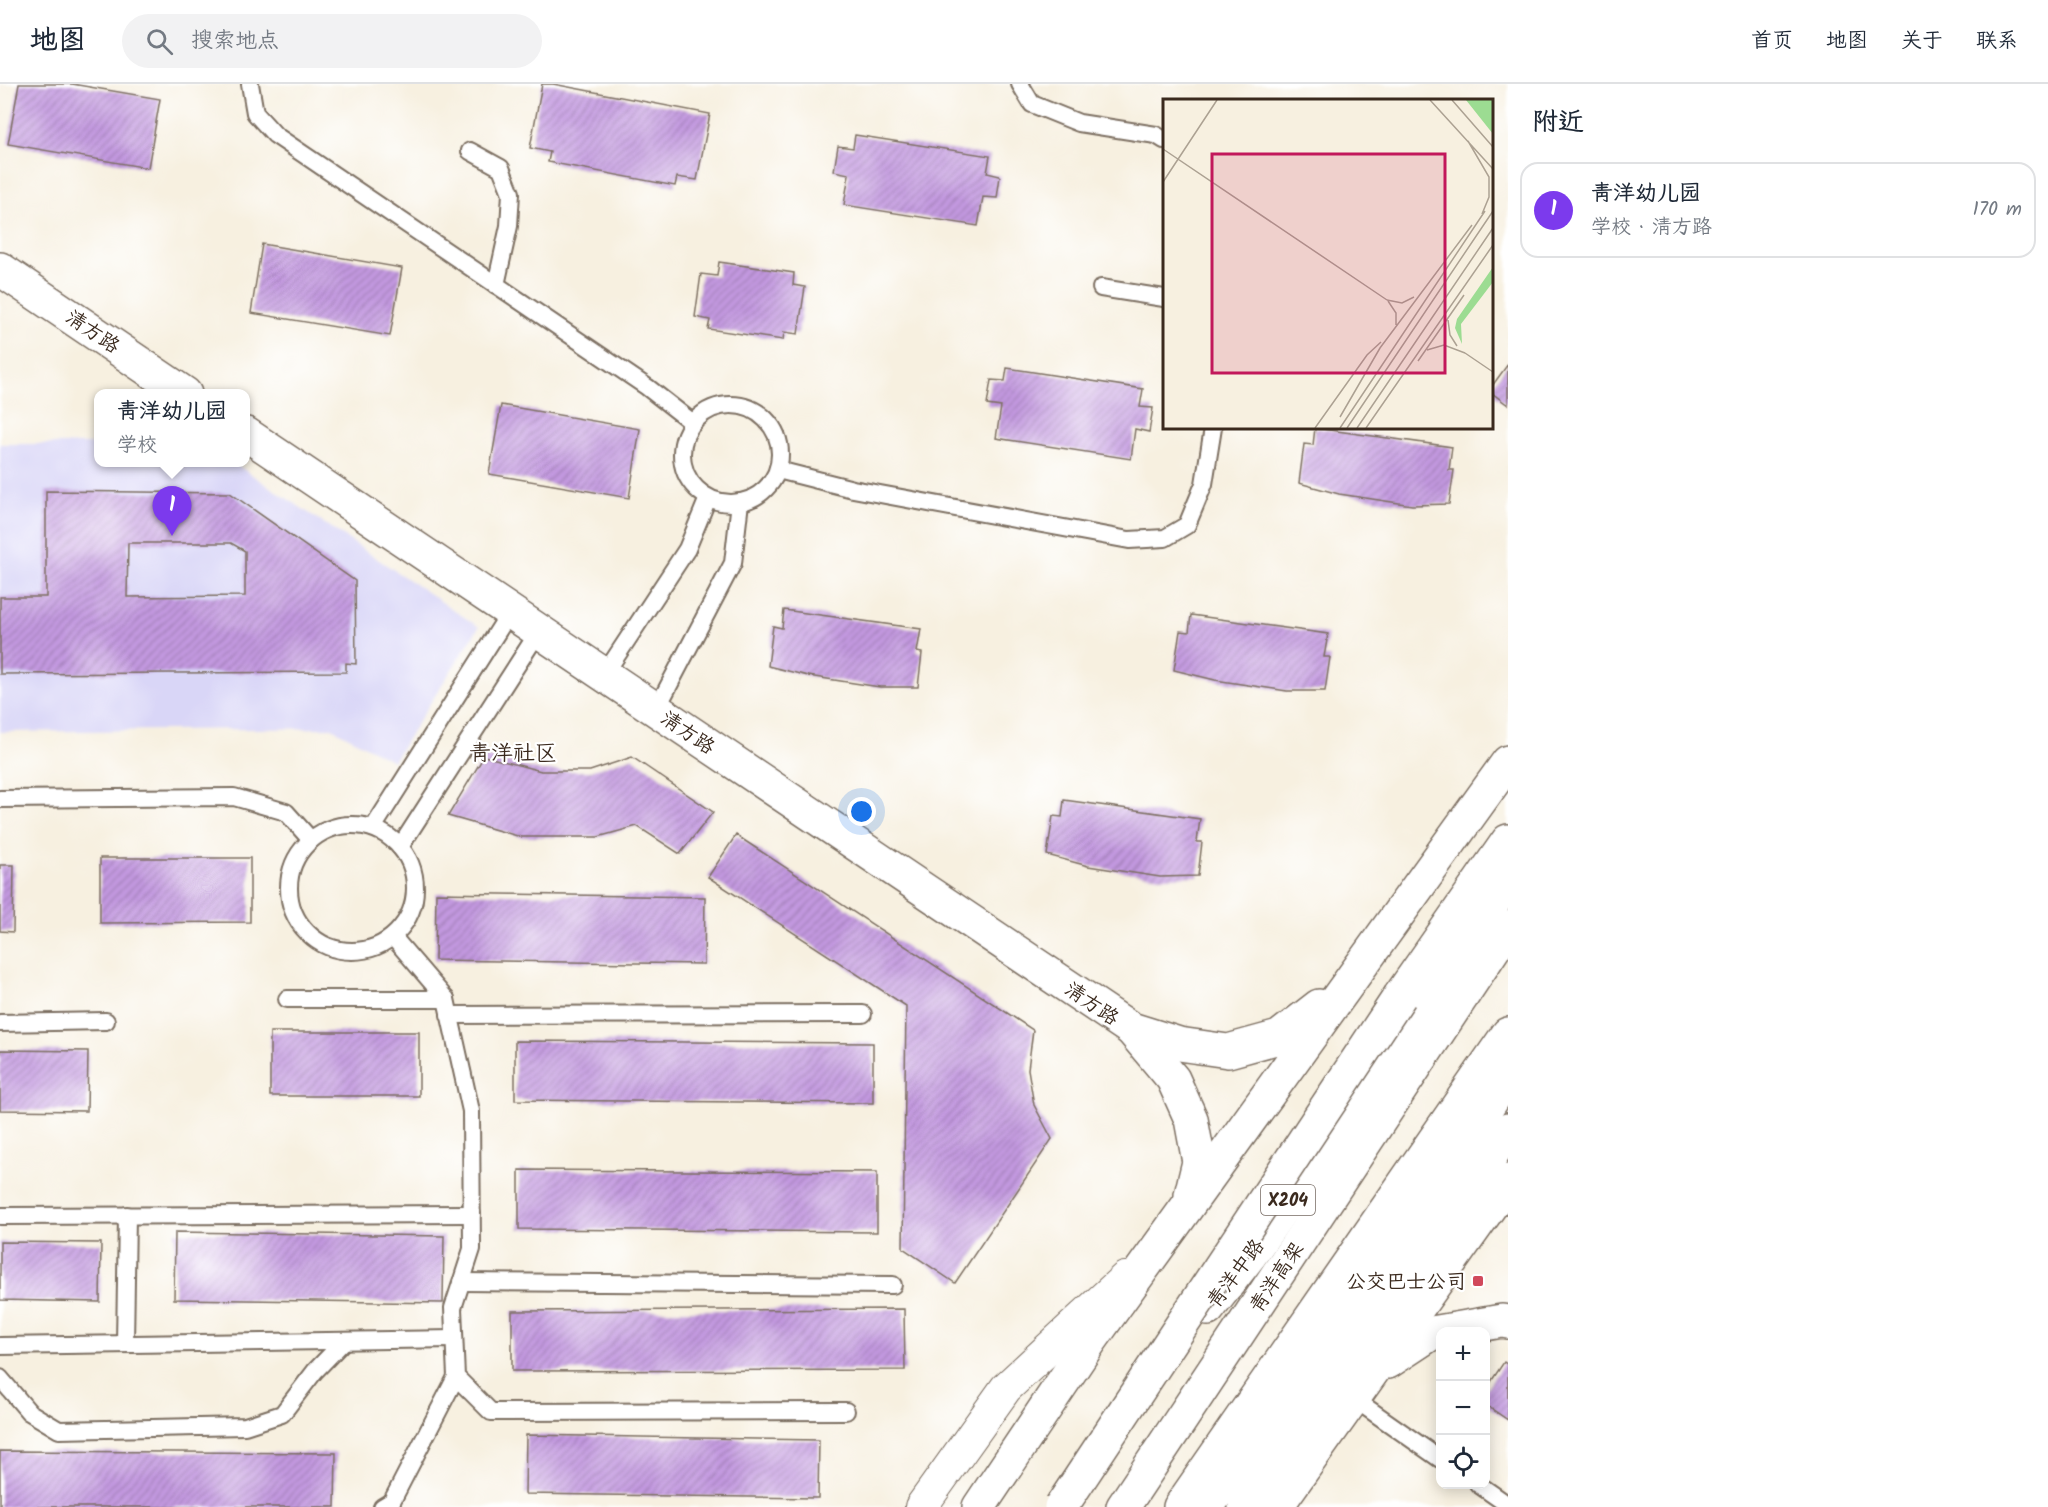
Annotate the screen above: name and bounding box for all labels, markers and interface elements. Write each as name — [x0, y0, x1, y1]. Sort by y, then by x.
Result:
search box — [122, 14, 542, 68]
text: 地图 — [30, 19, 86, 64]
text: 搜索地点 — [191, 24, 279, 59]
icon: search — [143, 25, 176, 58]
text: 首页 — [1751, 25, 1793, 58]
text: 地图 — [1826, 25, 1868, 58]
text: 关于 — [1901, 25, 1943, 58]
text: 联系 — [1976, 25, 2018, 58]
inset map — [1163, 99, 1493, 429]
text: 附近 — [1532, 102, 1584, 144]
text: 青洋幼儿园 — [1591, 177, 1701, 212]
text: 1 — [1550, 194, 1557, 226]
text: 170 m — [1973, 194, 2022, 226]
text: 学校 · 清方路 — [1591, 212, 1712, 244]
street label: 清方路 — [58, 303, 127, 363]
popup — [94, 389, 250, 467]
text: 青洋幼儿园 — [117, 395, 227, 430]
text: 学校 — [117, 430, 157, 462]
pin: 1 — [152, 486, 192, 536]
street label: 清方路 — [653, 704, 722, 764]
district label: 青洋社区 — [469, 737, 557, 772]
your location — [847, 797, 876, 826]
street label: 清方路 — [1057, 975, 1126, 1035]
road number: X204 — [1261, 1185, 1315, 1215]
street label: 青洋中路 — [1200, 1232, 1274, 1316]
street label: 青洋高架 — [1242, 1236, 1313, 1320]
place label: 公交巴士公司 — [1346, 1267, 1466, 1299]
marker: 公交巴士公司 — [1471, 1274, 1485, 1288]
map controls — [1436, 1327, 1490, 1489]
button: + — [1436, 1327, 1490, 1381]
button: − — [1436, 1381, 1490, 1435]
button: locate — [1436, 1435, 1490, 1489]

